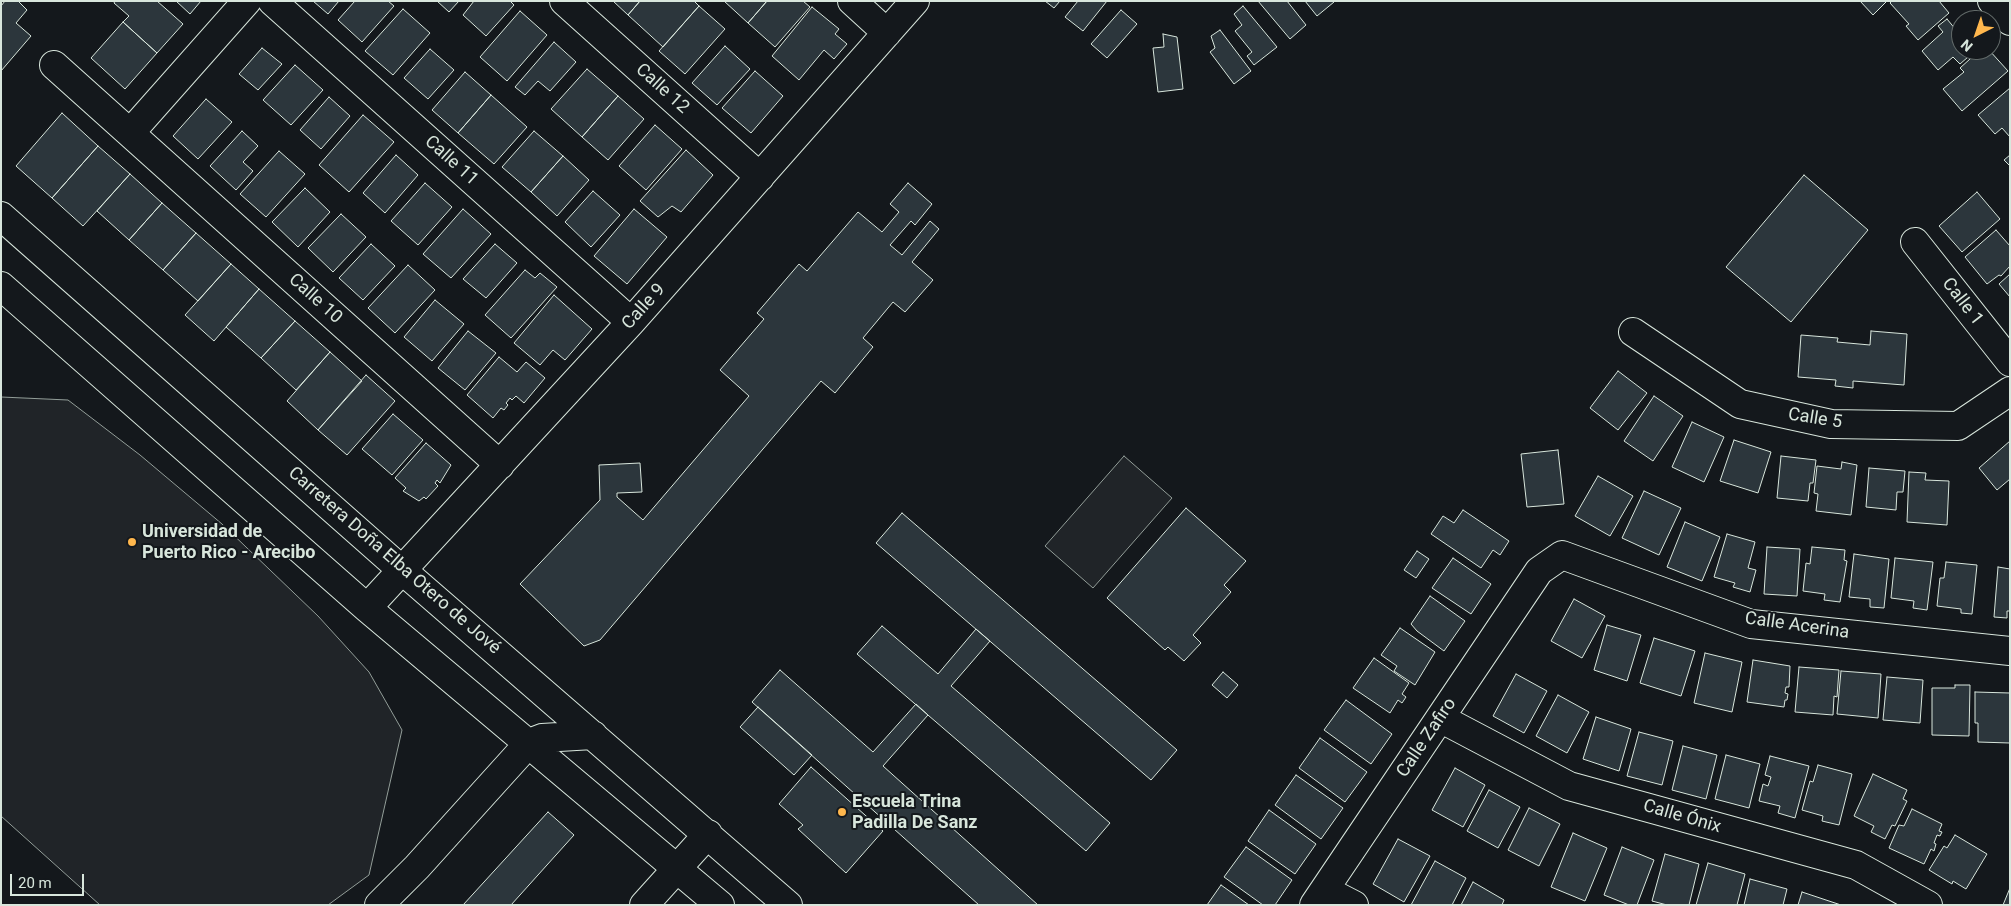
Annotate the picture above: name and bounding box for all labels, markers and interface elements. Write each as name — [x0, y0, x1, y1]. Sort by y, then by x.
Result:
north arrow — [1951, 10, 2001, 60]
text: N — [1958, 36, 1976, 55]
street label: Calle 12 — [631, 59, 693, 119]
street label: Calle 11 — [420, 131, 482, 191]
street label: Calle 10 — [284, 269, 346, 329]
street label: Calle 1 — [1937, 274, 1987, 330]
street label: Calle 9 — [618, 280, 670, 334]
street label: Calle 5 — [1786, 404, 1844, 434]
street label: Carretera Doña Elba Otero de Jové — [283, 463, 505, 659]
place label: Universidad de Puerto Rico - Arecibo — [142, 521, 315, 564]
marker: Universidad de Puerto Rico - Arecibo — [126, 536, 138, 548]
street label: Calle Acerina — [1743, 608, 1851, 644]
street label: Calle Zafiro — [1393, 694, 1461, 782]
place label: Escuela Trina Padilla De Sanz — [852, 791, 978, 834]
street label: Calle Ónix — [1641, 796, 1723, 838]
marker: Escuela Trina Padilla De Sanz — [836, 806, 848, 818]
scale bar — [12, 864, 86, 896]
text: 20 m — [18, 874, 52, 892]

